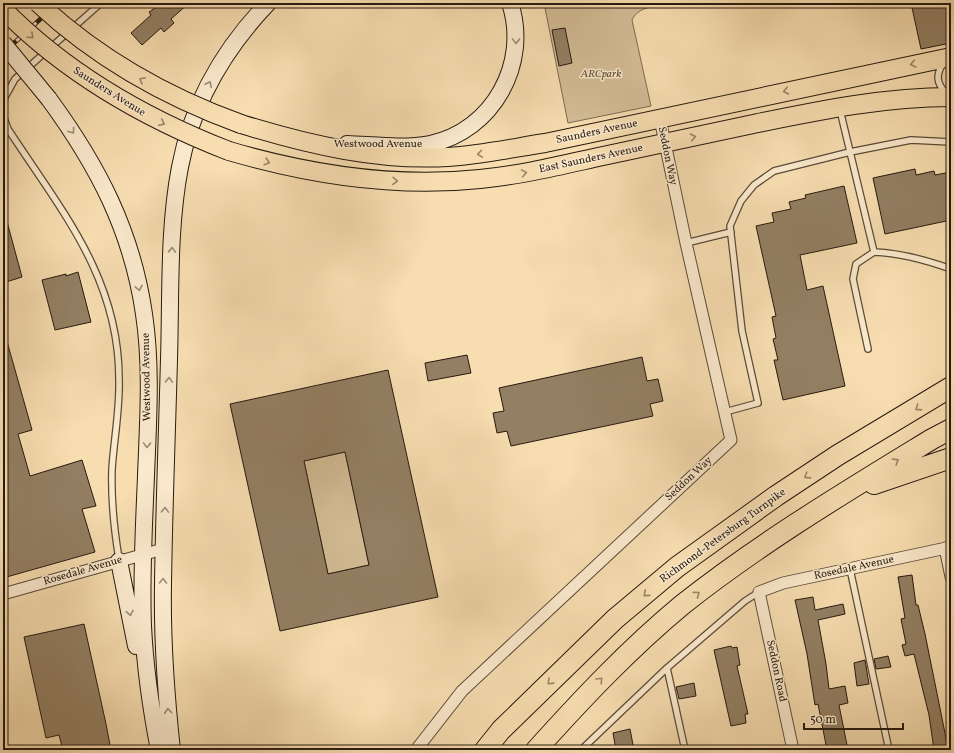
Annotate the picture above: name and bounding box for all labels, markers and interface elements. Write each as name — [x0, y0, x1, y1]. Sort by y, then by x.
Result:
one-way arrow — [26, 31, 34, 39]
one-way arrow — [512, 38, 520, 44]
one-way arrow — [910, 60, 916, 68]
street label: Saunders Avenue — [70, 64, 148, 120]
park label: ARCpark — [580, 67, 621, 82]
one-way arrow — [139, 77, 146, 84]
one-way arrow — [204, 81, 212, 88]
one-way arrow — [782, 87, 789, 95]
street label: Saunders Avenue — [555, 116, 639, 148]
one-way arrow — [158, 118, 166, 126]
street label: Seddon Way — [653, 125, 681, 187]
one-way arrow — [67, 126, 74, 133]
one-way arrow — [689, 133, 696, 142]
street label: Westwood Avenue — [334, 137, 422, 152]
street label: East Saunders Avenue — [538, 141, 644, 177]
one-way arrow — [477, 149, 483, 158]
one-way arrow — [263, 157, 270, 166]
one-way arrow — [521, 169, 528, 178]
one-way arrow — [392, 177, 398, 186]
one-way arrow — [168, 247, 177, 253]
one-way arrow — [135, 284, 143, 291]
street label: Westwood Avenue — [139, 333, 155, 421]
one-way arrow — [165, 377, 173, 383]
one-way arrow — [915, 403, 922, 411]
one-way arrow — [143, 442, 151, 448]
street label: Seddon Way — [662, 453, 716, 505]
one-way arrow — [892, 458, 899, 465]
one-way arrow — [804, 471, 811, 478]
street label: Richmond-Petersburg Turnpike — [657, 485, 789, 587]
one-way arrow — [160, 507, 169, 513]
street label: Rosedale Avenue — [813, 552, 895, 584]
street label: Rosedale Avenue — [42, 553, 124, 589]
one-way arrow — [159, 578, 167, 584]
one-way arrow — [643, 589, 650, 596]
one-way arrow — [693, 592, 700, 599]
one-way arrow — [125, 610, 133, 616]
street label: Seddon Road — [762, 639, 790, 703]
one-way arrow — [547, 677, 555, 685]
one-way arrow — [595, 677, 603, 685]
scale bar — [804, 705, 903, 731]
one-way arrow — [164, 708, 173, 714]
text: 50 m — [810, 712, 836, 728]

